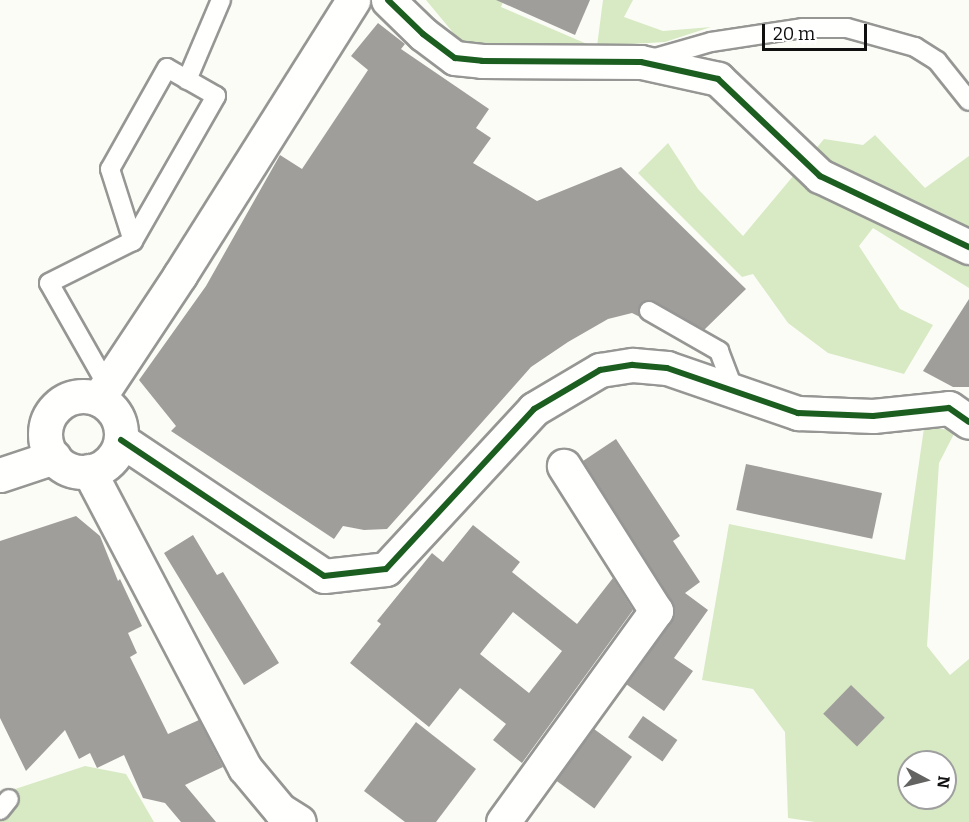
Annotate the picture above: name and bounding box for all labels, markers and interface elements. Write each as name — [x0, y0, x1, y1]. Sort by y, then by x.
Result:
scale bar — [765, 12, 870, 50]
text: 20 m — [773, 23, 815, 45]
north arrow — [897, 750, 957, 810]
text: N — [933, 775, 954, 789]

